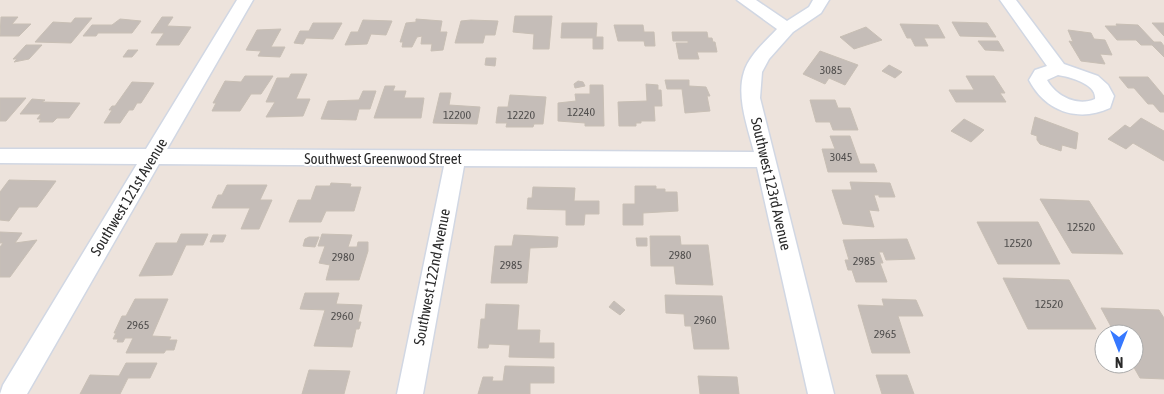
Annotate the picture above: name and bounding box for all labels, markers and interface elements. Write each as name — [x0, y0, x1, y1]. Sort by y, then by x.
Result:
house number: 3085 — [820, 63, 842, 77]
house number: 12240 — [567, 105, 595, 119]
house number: 12200 — [443, 108, 471, 122]
house number: 12220 — [507, 108, 535, 122]
street label: Southwest 123rd Avenue — [748, 116, 795, 252]
street label: Southwest 121st Avenue — [87, 135, 170, 258]
street label: Southwest Greenwood Street — [304, 150, 462, 167]
house number: 3045 — [830, 150, 852, 164]
street label: Southwest 122nd Avenue — [410, 207, 453, 347]
house number: 12520 — [1067, 220, 1095, 234]
house number: 12520 — [1004, 236, 1032, 250]
house number: 2980 — [669, 248, 692, 262]
house number: 2980 — [332, 250, 355, 264]
house number: 2985 — [853, 254, 875, 268]
house number: 2985 — [500, 258, 522, 272]
house number: 12520 — [1035, 297, 1063, 311]
house number: 2960 — [331, 309, 354, 323]
house number: 2960 — [694, 313, 717, 327]
house number: 2965 — [127, 318, 149, 332]
north arrow — [1094, 324, 1144, 374]
house number: 2965 — [874, 327, 896, 341]
text: N — [1115, 354, 1123, 370]

